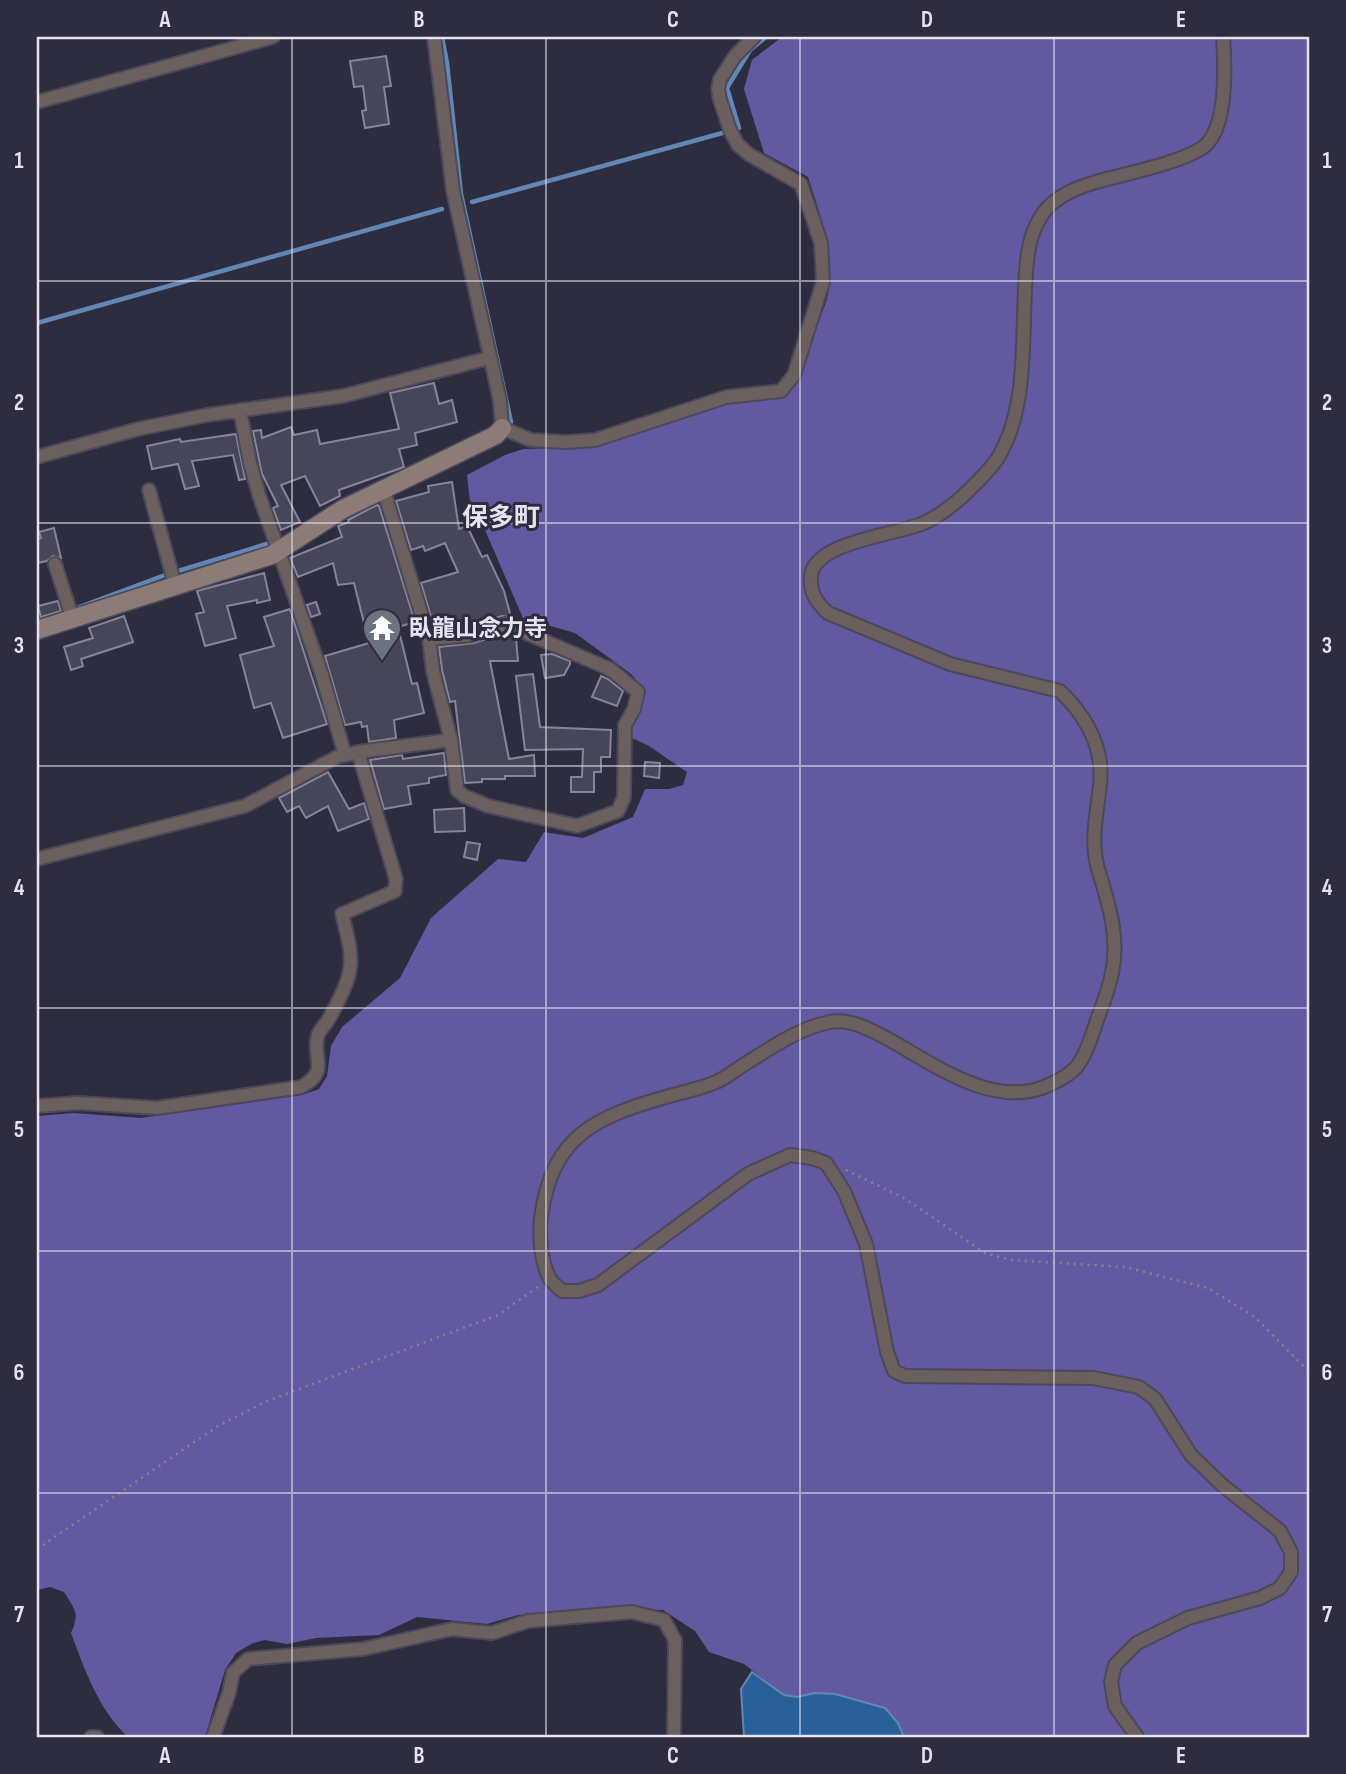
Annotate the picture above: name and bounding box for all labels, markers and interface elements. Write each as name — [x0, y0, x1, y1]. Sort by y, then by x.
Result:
text: A — [159, 6, 172, 34]
text: B — [414, 6, 425, 34]
text: C — [667, 6, 679, 34]
text: D — [921, 6, 933, 34]
text: E — [1176, 6, 1186, 34]
text: 1 — [14, 147, 24, 175]
text: 1 — [1322, 147, 1332, 175]
text: 2 — [14, 389, 24, 417]
text: 2 — [1322, 389, 1332, 417]
district label: 保多町 — [462, 503, 540, 534]
temple icon: 臥龍山念力寺 — [361, 607, 403, 662]
place label: 臥龍山念力寺 — [409, 615, 547, 643]
text: 3 — [14, 632, 24, 660]
text: 3 — [1322, 632, 1332, 660]
text: 4 — [14, 874, 25, 902]
text: 4 — [1322, 874, 1333, 902]
text: 5 — [14, 1116, 24, 1144]
text: 5 — [1322, 1116, 1332, 1144]
text: 6 — [14, 1359, 24, 1387]
text: 6 — [1322, 1359, 1332, 1387]
text: 7 — [14, 1601, 24, 1629]
text: 7 — [1322, 1601, 1332, 1629]
text: A — [159, 1742, 172, 1770]
text: B — [414, 1742, 425, 1770]
text: C — [667, 1742, 679, 1770]
text: D — [921, 1742, 933, 1770]
text: E — [1176, 1742, 1186, 1770]

